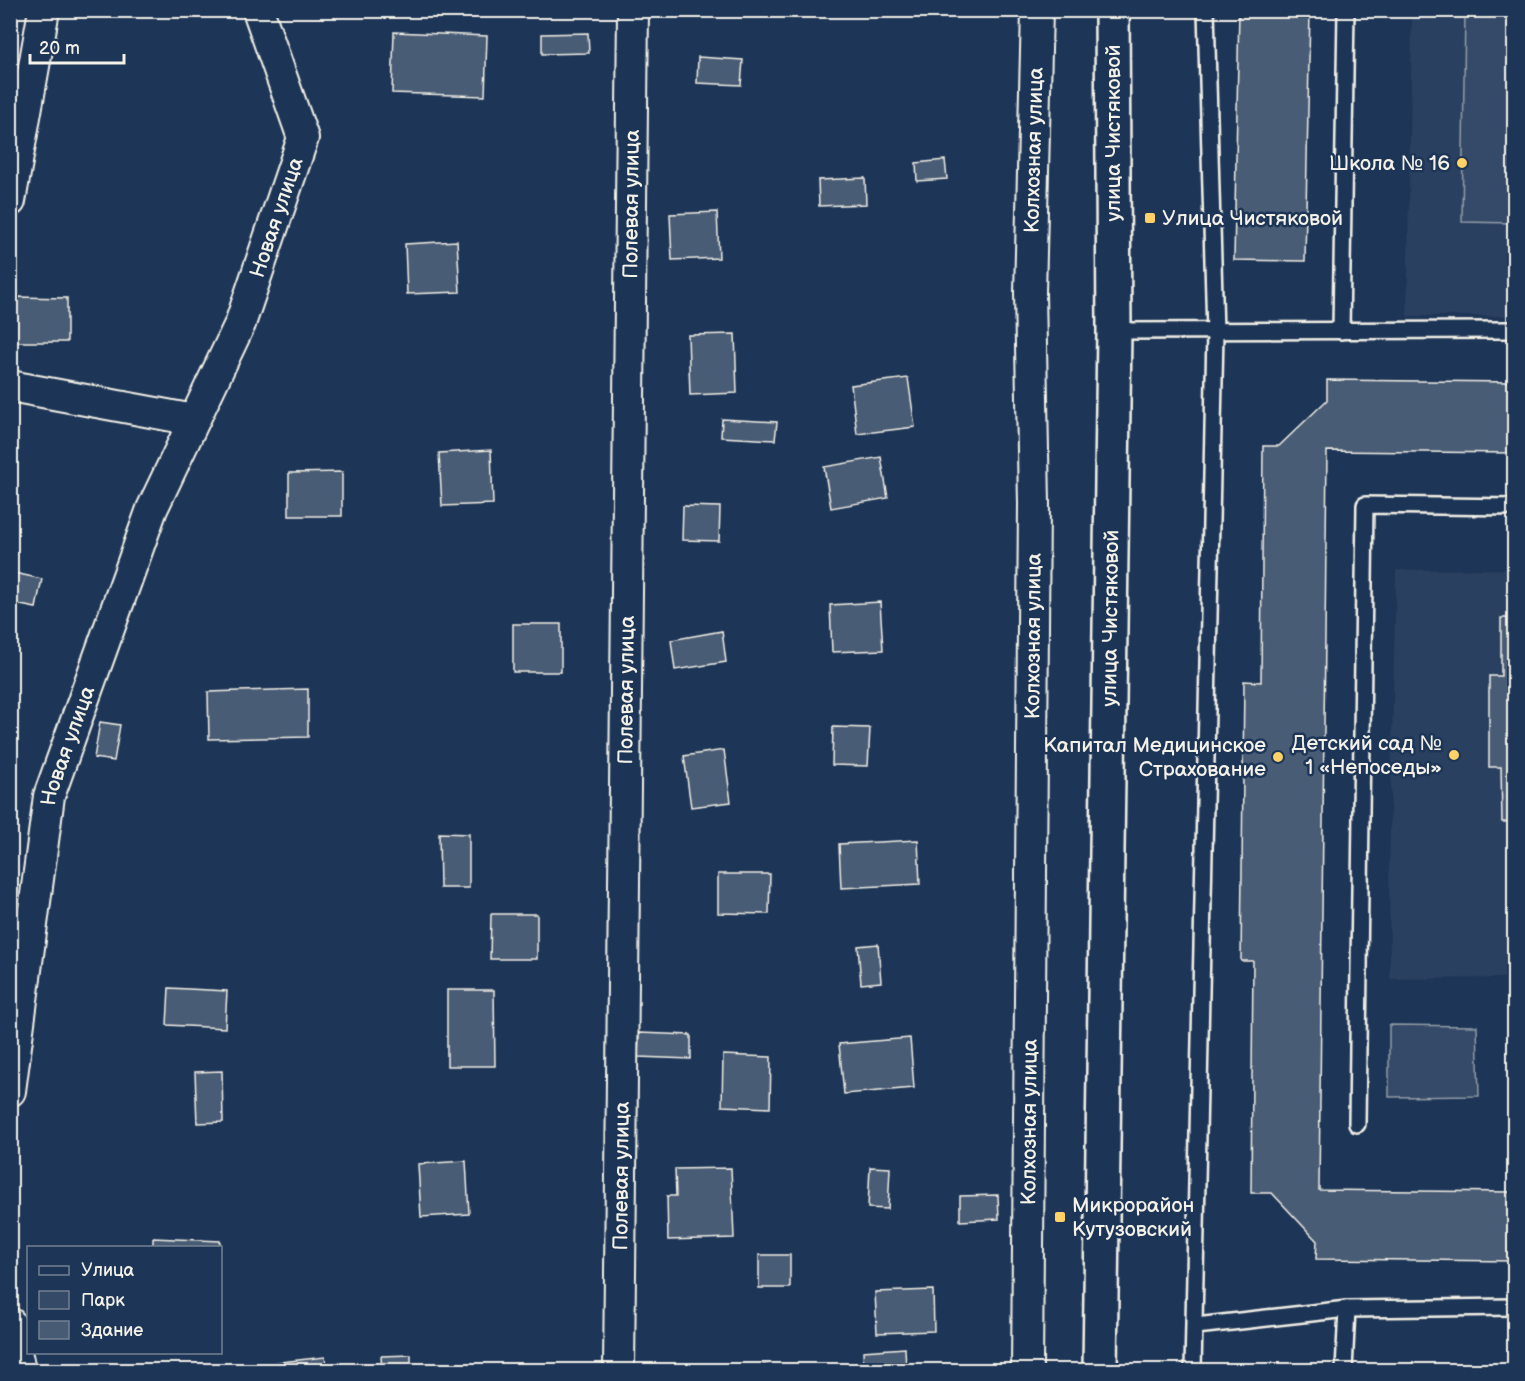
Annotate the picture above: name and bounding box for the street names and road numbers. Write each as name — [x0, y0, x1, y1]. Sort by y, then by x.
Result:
street label: улица Чистяковой — [1101, 45, 1126, 221]
street label: Колхозная улица — [1019, 66, 1048, 233]
street label: Полевая улица — [618, 129, 644, 279]
street label: Новая улица — [244, 153, 308, 281]
street label: улица Чистяковой — [1096, 529, 1124, 707]
street label: Колхозная улица — [1020, 552, 1046, 719]
street label: Полевая улица — [613, 615, 639, 765]
street label: Новая улица — [35, 682, 100, 807]
street label: Колхозная улица — [1016, 1038, 1042, 1205]
street label: Полевая улица — [608, 1101, 634, 1251]

